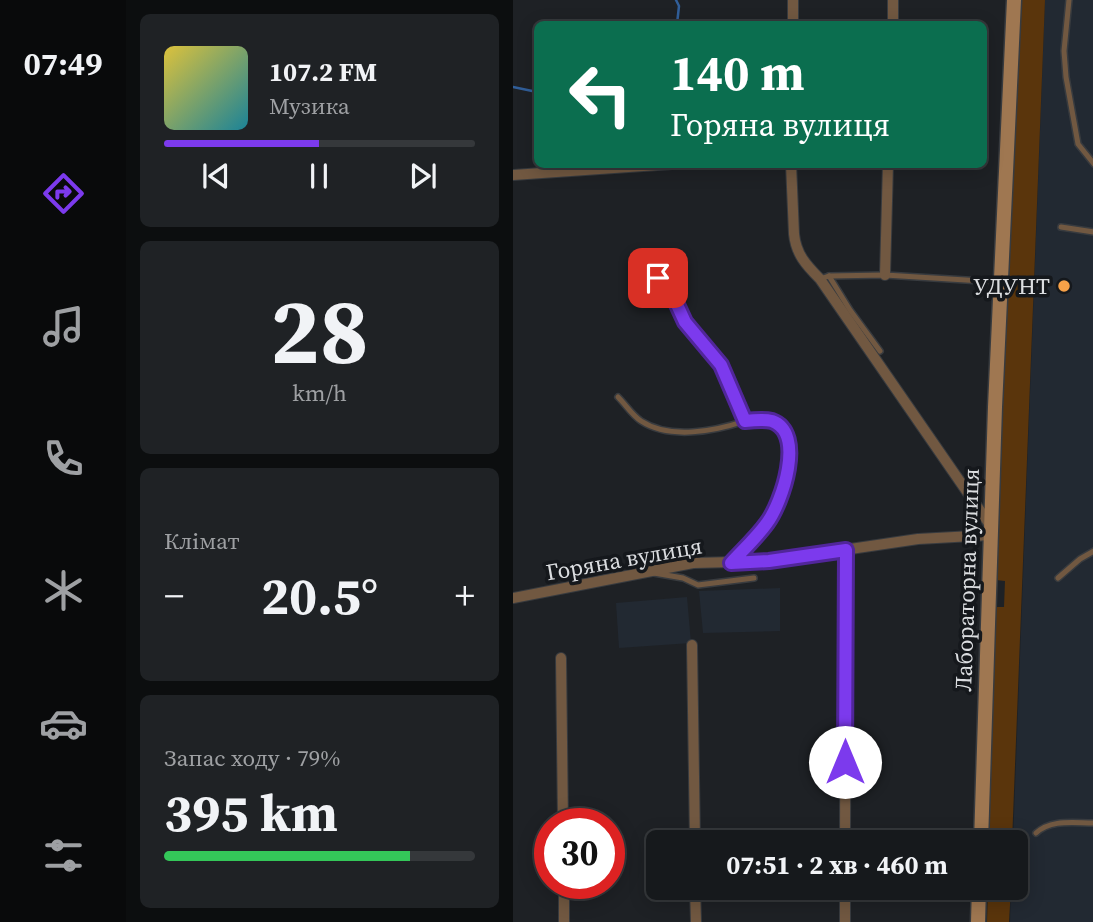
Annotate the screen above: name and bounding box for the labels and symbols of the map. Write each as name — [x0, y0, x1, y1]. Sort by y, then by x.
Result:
pin — [628, 248, 688, 308]
place label: УДУНТ — [973, 270, 1050, 302]
marker: УДУНТ — [1056, 278, 1072, 294]
street label: Лабораторна вулиця — [947, 468, 987, 692]
street label: Горяна вулиця — [543, 530, 705, 588]
position arrow — [808, 725, 882, 799]
speed limit sign: 30 — [534, 808, 625, 899]

